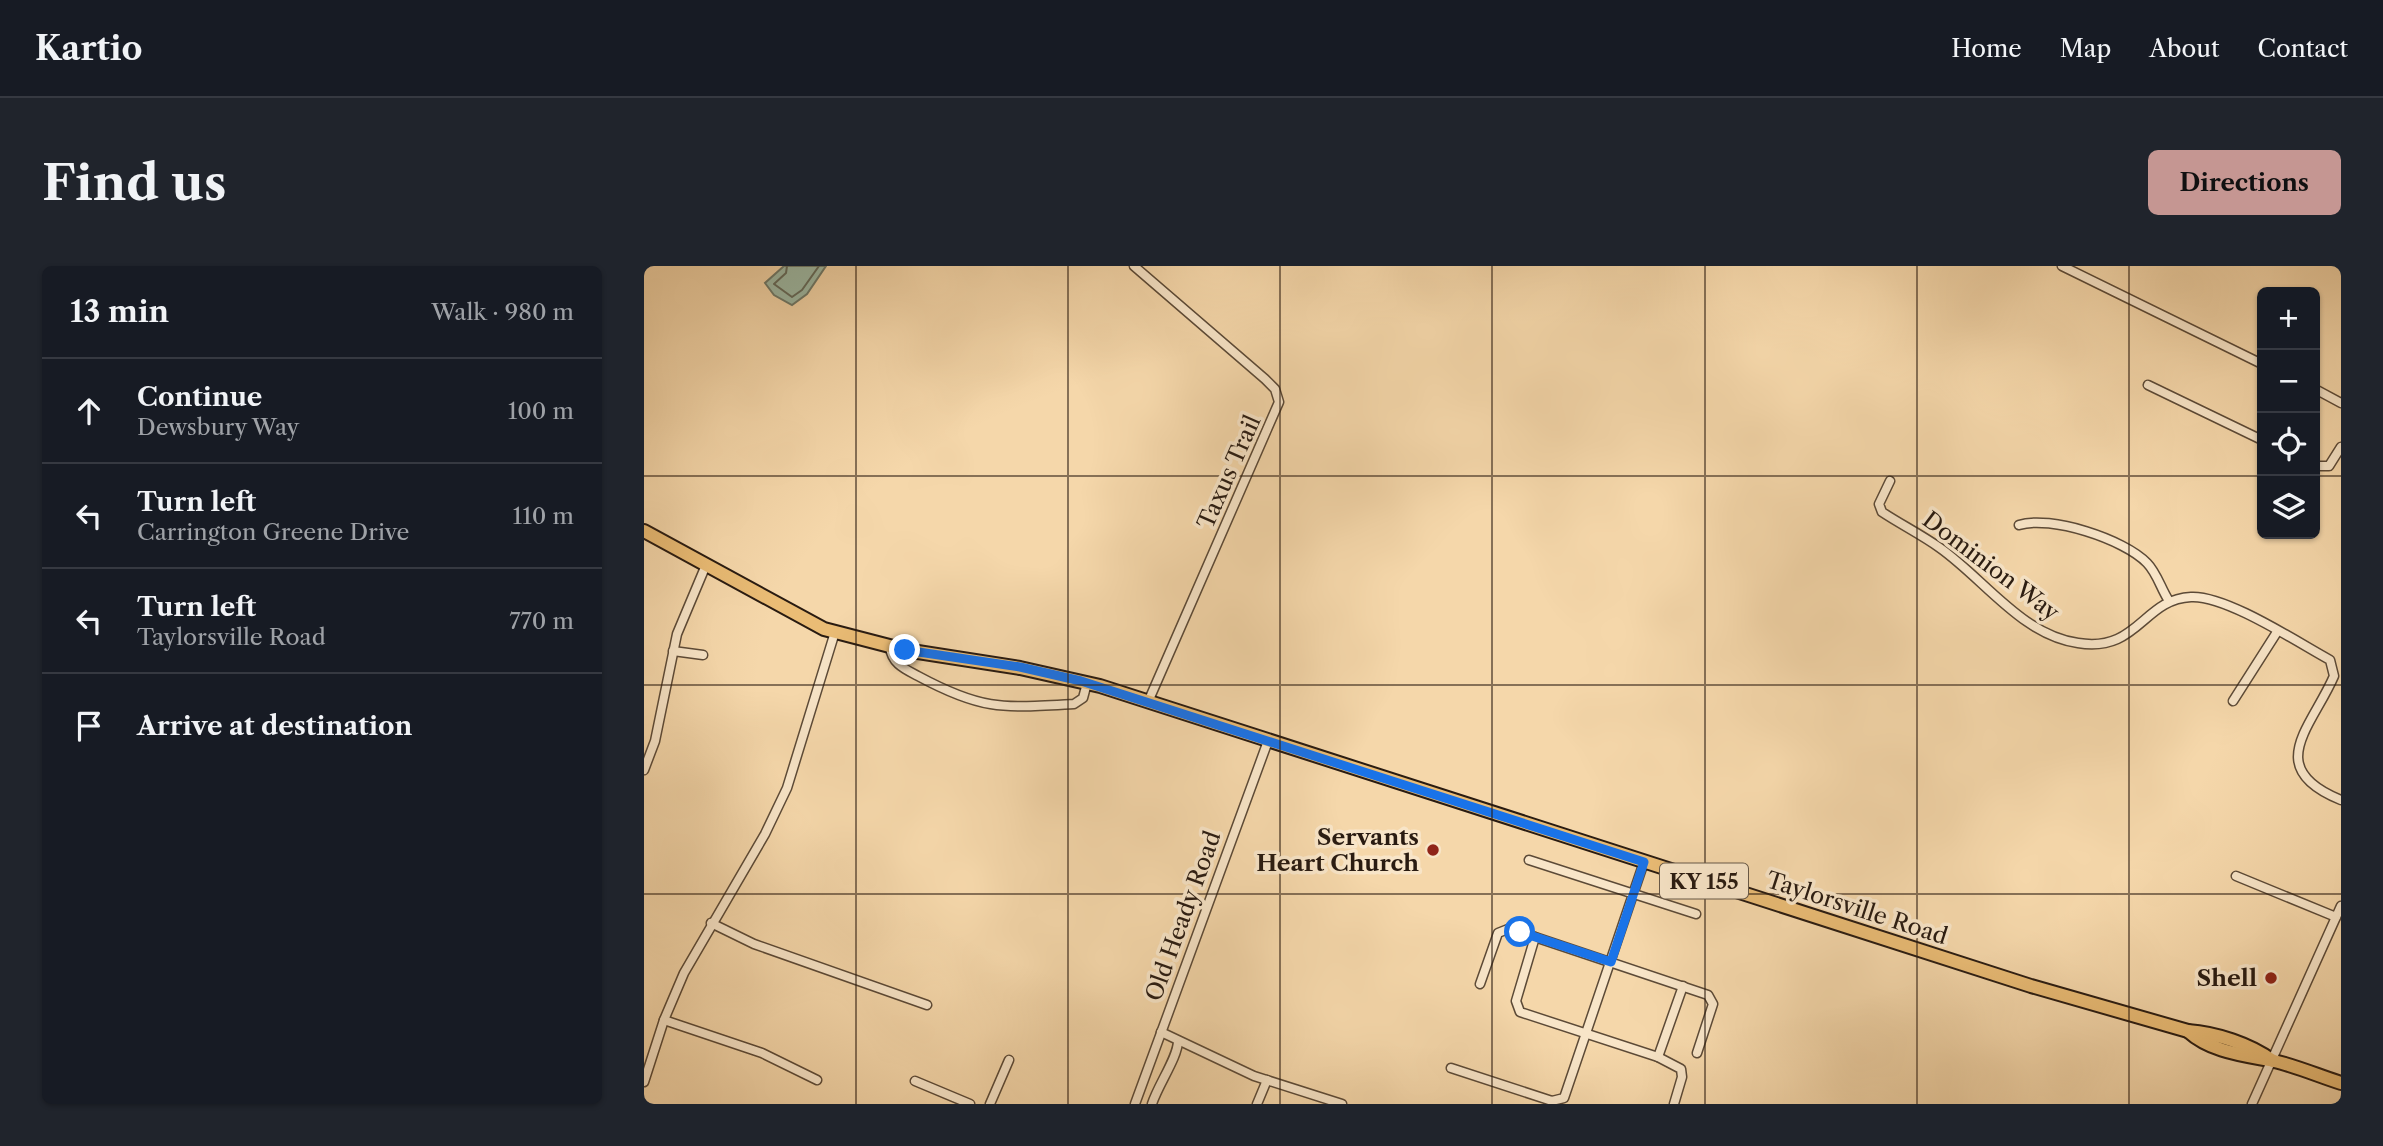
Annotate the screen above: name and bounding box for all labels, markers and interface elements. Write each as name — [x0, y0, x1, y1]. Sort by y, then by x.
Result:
text: Kartio — [35, 28, 143, 69]
text: Home — [1951, 34, 2022, 63]
text: Map — [2060, 34, 2111, 63]
text: About — [2149, 34, 2220, 63]
text: Contact — [2258, 34, 2348, 63]
button: Directions — [2148, 150, 2341, 215]
text: Find us — [42, 152, 226, 213]
map controls — [2257, 287, 2320, 539]
button: + — [2257, 287, 2320, 350]
text: 13 min — [70, 293, 169, 330]
text: Walk · 980 m — [431, 298, 574, 326]
button: − — [2257, 350, 2320, 413]
text: Continue — [137, 381, 262, 413]
icon: ahead — [70, 392, 108, 430]
text: 100 m — [508, 397, 574, 425]
street label: Taxus Trail — [1191, 411, 1267, 533]
text: Dewsbury Way — [137, 413, 299, 441]
button: locate — [2257, 413, 2320, 476]
button: layers — [2257, 476, 2320, 539]
text: Turn left — [137, 486, 256, 518]
icon: left — [70, 497, 108, 535]
text: 110 m — [513, 502, 574, 530]
street label: Dominion Way — [1917, 506, 2065, 627]
text: Carrington Greene Drive — [137, 518, 409, 546]
text: Turn left — [137, 591, 256, 623]
icon: left — [70, 602, 108, 640]
text: 770 m — [509, 607, 574, 635]
text: Taylorsville Road — [137, 623, 326, 651]
route end — [889, 634, 920, 665]
icon: arrive — [70, 707, 108, 745]
text: Arrive at destination — [137, 710, 412, 742]
place label: Servants Heart Church — [1256, 823, 1419, 877]
street label: Old Heady Road — [1139, 827, 1227, 1005]
marker: Servants Heart Church — [1425, 842, 1441, 858]
road number: KY 155 — [1660, 864, 1748, 898]
street label: Taylorsville Road — [1763, 866, 1951, 950]
route start — [1504, 916, 1535, 947]
place label: Shell — [2197, 964, 2257, 992]
marker: Shell — [2263, 970, 2279, 986]

